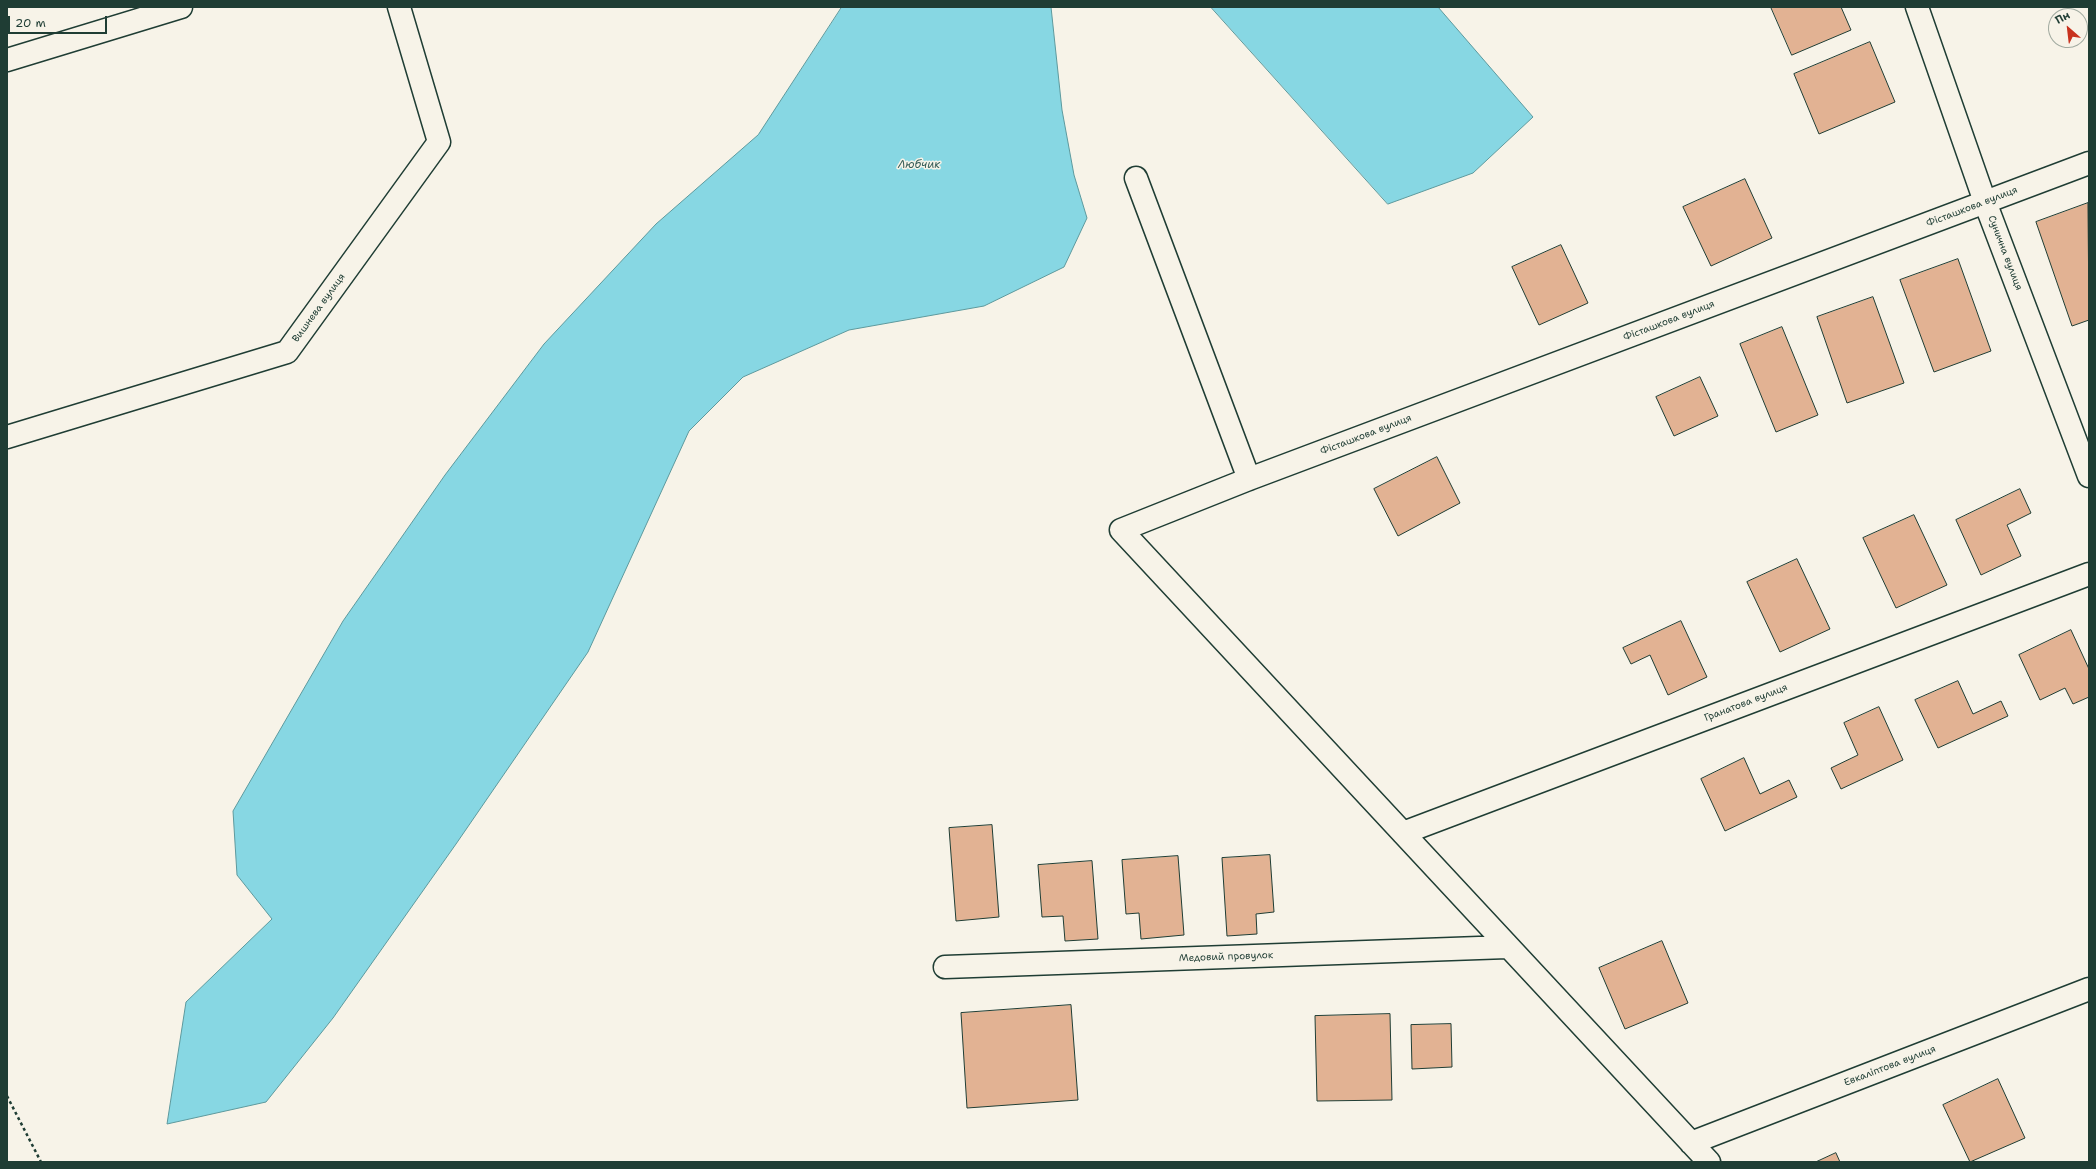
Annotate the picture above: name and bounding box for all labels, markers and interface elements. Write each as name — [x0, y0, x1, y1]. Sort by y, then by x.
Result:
scale bar — [10, 8, 109, 34]
north arrow — [2048, 8, 2088, 48]
text: Пн — [2053, 8, 2073, 28]
text: 20 m — [15, 15, 46, 31]
water label: Любчик — [898, 158, 940, 172]
street label: Фісташкова вулиця — [1925, 184, 2019, 230]
street label: Сунична вулиця — [1985, 214, 2025, 292]
street label: Вишнева вулиця — [290, 271, 348, 345]
street label: Фісташкова вулиця — [1622, 298, 1716, 344]
street label: Фісташкова вулиця — [1319, 412, 1413, 458]
street label: Гранатова вулиця — [1703, 682, 1789, 724]
street label: Медовий провулок — [1179, 949, 1273, 965]
street label: Евкаліптова вулиця — [1842, 1043, 1938, 1089]

